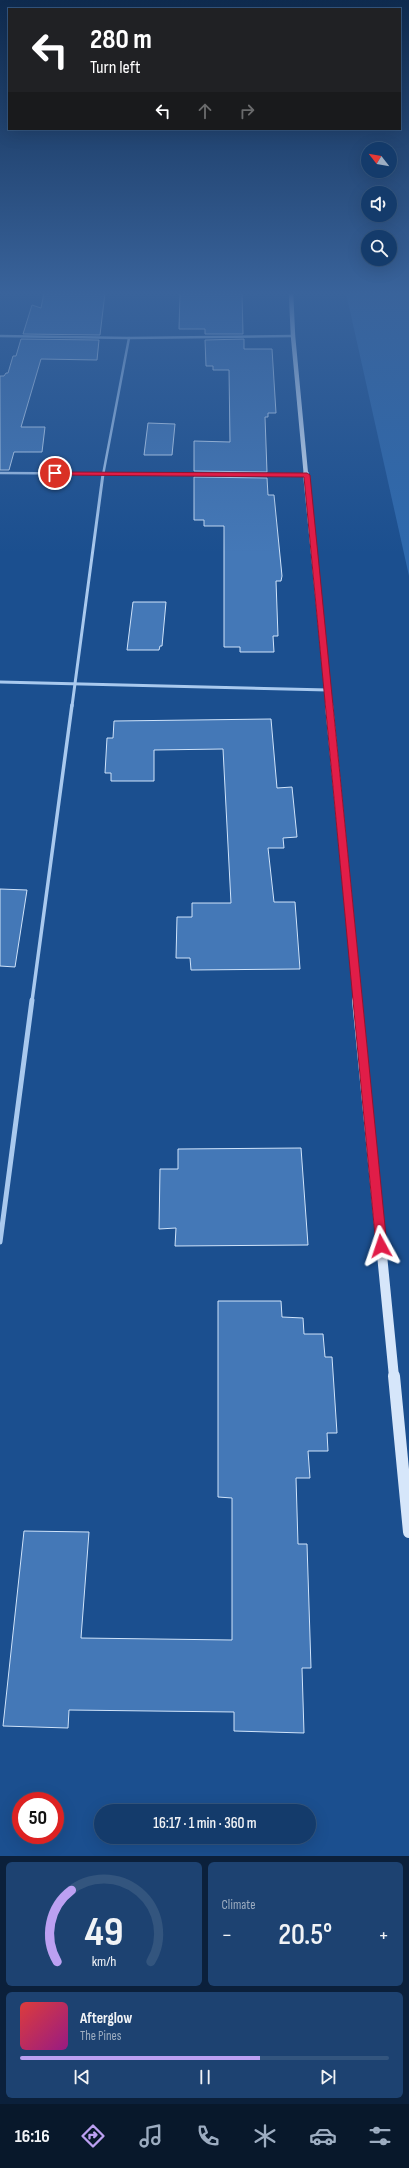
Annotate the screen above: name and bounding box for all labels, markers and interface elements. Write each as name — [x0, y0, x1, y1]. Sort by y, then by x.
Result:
text: 280 m — [90, 23, 152, 56]
icon: left — [24, 24, 76, 76]
text: Turn left — [90, 57, 141, 78]
icon: left — [152, 100, 174, 122]
icon: ahead — [194, 100, 216, 122]
icon: right — [236, 100, 258, 122]
north arrow — [361, 142, 397, 178]
map controls — [361, 142, 397, 266]
button: sound — [361, 186, 397, 222]
button: search — [361, 230, 397, 266]
pin — [38, 456, 72, 490]
icon: arrive — [44, 462, 66, 484]
position arrow — [360, 1225, 402, 1267]
speed limit sign: 50 — [12, 1792, 64, 1844]
text: 16:17 · 1 min · 360 m — [153, 1814, 257, 1833]
text: Climate — [222, 1897, 255, 1913]
text: 49 — [84, 1908, 123, 1957]
text: 20.5° — [278, 1917, 332, 1953]
text: − — [222, 1922, 232, 1949]
text: + — [378, 1922, 389, 1949]
text: km/h — [91, 1953, 116, 1970]
text: Afterglow — [80, 2009, 132, 2028]
text: The Pines — [80, 2028, 121, 2044]
icon: previous — [71, 2066, 93, 2088]
icon: pause — [194, 2066, 216, 2088]
icon: next — [317, 2066, 339, 2088]
icon: directions — [79, 2122, 107, 2150]
icon: music — [137, 2122, 165, 2150]
icon: phone — [194, 2122, 222, 2150]
icon: climate — [251, 2122, 279, 2150]
icon: car — [309, 2122, 337, 2150]
icon: filters — [366, 2122, 394, 2150]
text: 16:16 — [15, 2126, 50, 2147]

